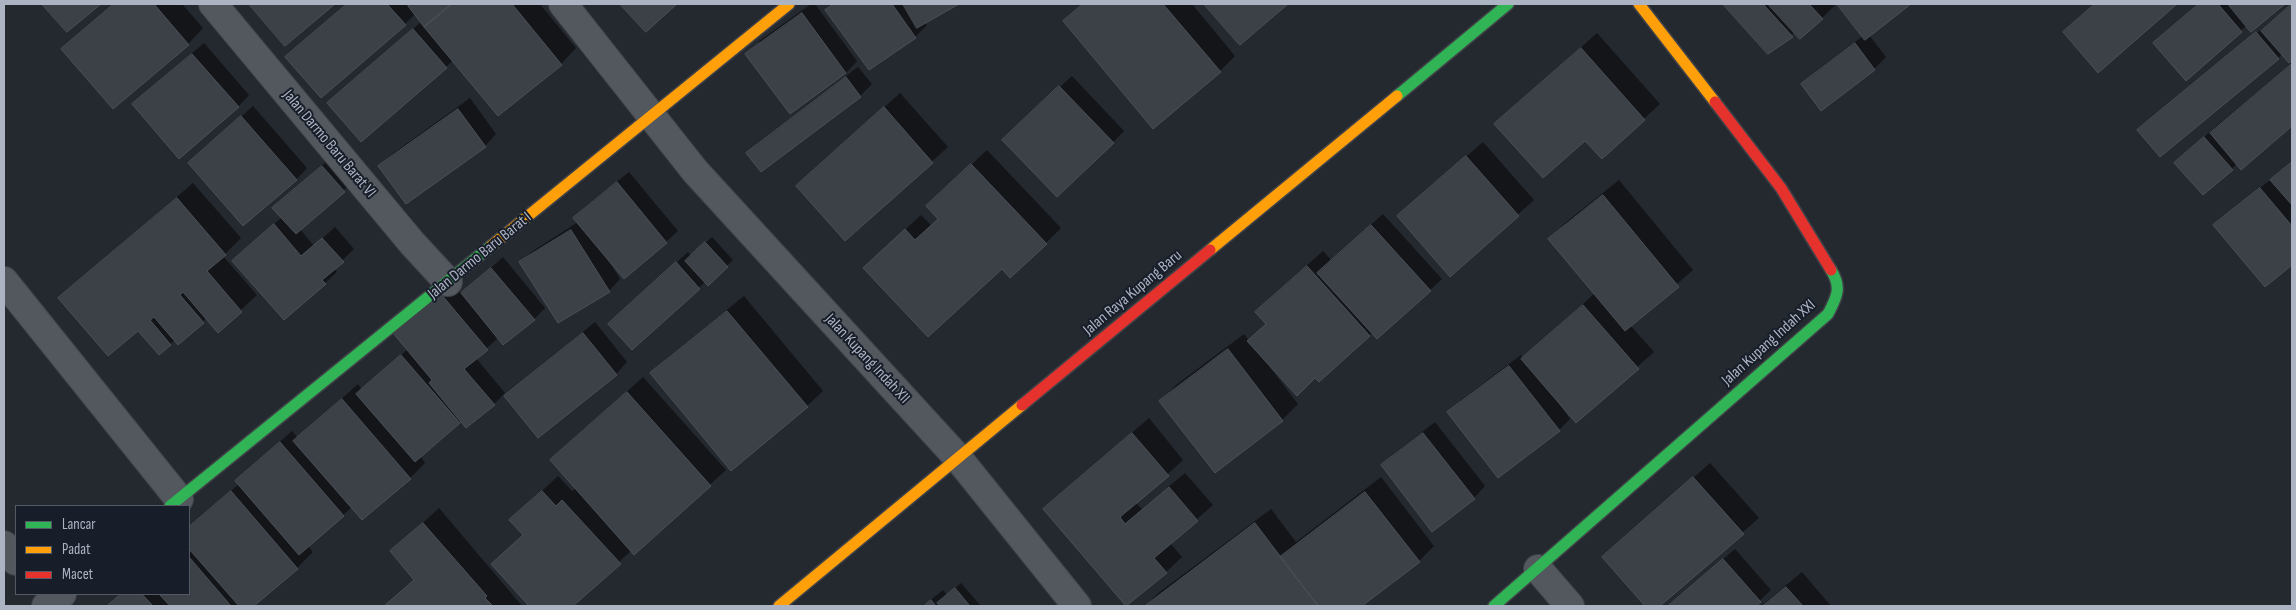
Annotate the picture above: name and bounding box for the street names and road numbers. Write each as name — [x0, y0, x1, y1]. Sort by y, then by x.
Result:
street label: Jalan Darmo Baru Barat VI — [278, 86, 380, 202]
street label: Jalan Darmo Baru Barat I — [424, 208, 536, 304]
street label: Jalan Raya Kupang Baru — [1080, 246, 1186, 340]
street label: Jalan Kupang Indah XXI — [1718, 296, 1820, 390]
street label: Jalan Kupang Indah XII — [821, 310, 913, 408]

